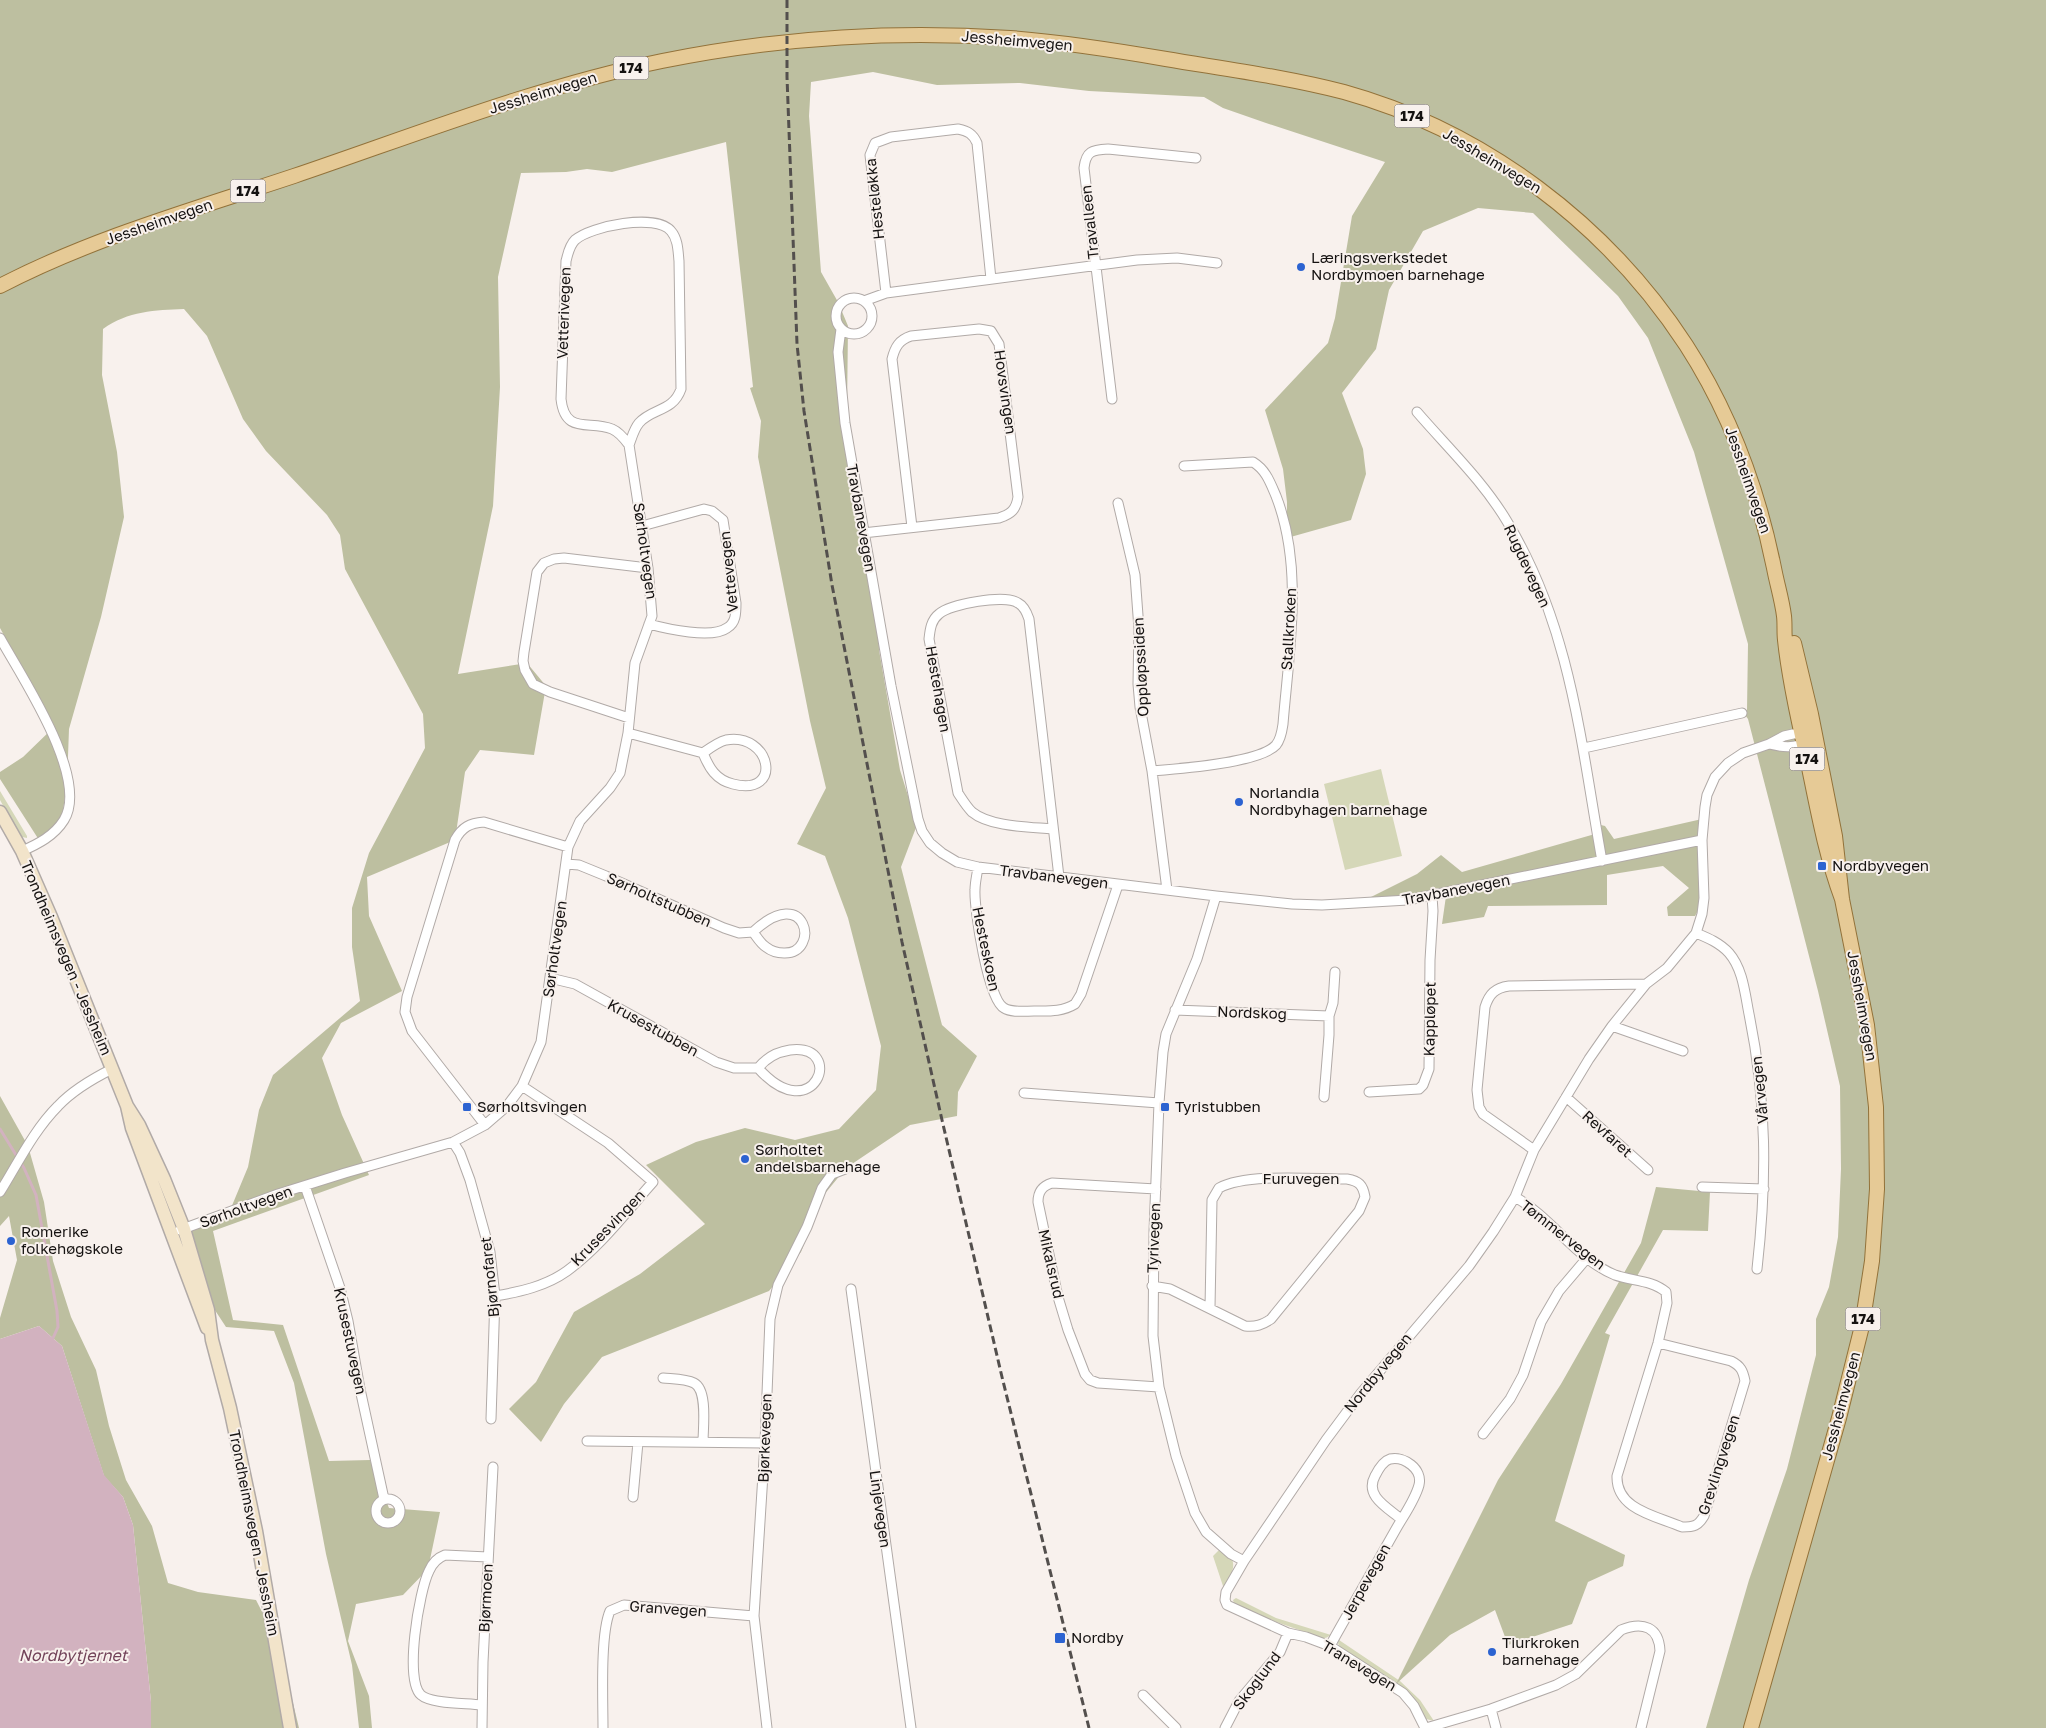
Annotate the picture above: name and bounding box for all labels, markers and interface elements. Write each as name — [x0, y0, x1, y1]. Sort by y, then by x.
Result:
street label: Jessheimvegen — [961, 26, 1074, 54]
road number: 174 — [614, 56, 648, 80]
street label: Jessheimvegen — [487, 67, 599, 117]
road number: 174 — [1394, 104, 1430, 128]
street label: Jessheimvegen — [1440, 124, 1545, 197]
street label: Hesteløkka — [861, 158, 887, 241]
road number: 174 — [230, 180, 266, 202]
street label: Travalleen — [1076, 184, 1102, 260]
street label: Jessheimvegen — [103, 194, 214, 248]
place label: Læringsverkstedet Nordbymoen barnehage — [1311, 248, 1485, 283]
marker: Læringsverkstedet Nordbymoen barnehage — [1295, 261, 1307, 273]
street label: Vetterivegen — [552, 267, 574, 359]
street label: Hovsvingen — [991, 348, 1021, 435]
street label: Jessheimvegen — [1722, 424, 1776, 535]
street label: Travbanevegen — [844, 462, 880, 573]
street label: Sørholtvegen — [630, 501, 662, 600]
street label: Rugdevegen — [1501, 521, 1555, 610]
street label: Vettevegen — [715, 530, 741, 614]
street label: Stallkroken — [1277, 587, 1299, 671]
street label: Oppløpssiden — [1128, 617, 1152, 717]
street label: Hestehagen — [923, 644, 955, 734]
road number: 174 — [1790, 748, 1824, 771]
place label: Norlandia Nordbyhagen barnehage — [1249, 783, 1428, 818]
marker: Norlandia Nordbyhagen barnehage — [1233, 796, 1245, 808]
place label: Nordbyvegen — [1832, 856, 1929, 874]
street label: Trondheimsvegen - Jessheim — [18, 858, 116, 1058]
street label: Travbanevegen — [999, 860, 1110, 892]
marker: Nordbyvegen — [1816, 860, 1828, 872]
street label: Sørholtstubben — [604, 868, 714, 930]
street label: Travbanevegen — [1400, 870, 1511, 908]
street label: Sørholtvegen — [538, 899, 570, 998]
street label: Hesteskoen — [969, 905, 1005, 993]
street label: Jessheimvegen — [1844, 949, 1882, 1062]
street label: Kappløpet — [1419, 981, 1439, 1056]
street label: Krusestubben — [605, 995, 702, 1060]
street label: Nordskog — [1217, 1002, 1287, 1022]
street label: Vårvegen — [1746, 1055, 1772, 1125]
place label: Sørholtsvingen — [477, 1097, 587, 1115]
place label: Tyristubben — [1175, 1097, 1261, 1115]
marker: Sørholtsvingen — [461, 1101, 473, 1113]
marker: Tyristubben — [1159, 1101, 1171, 1113]
street label: Revfaret — [1579, 1106, 1636, 1160]
place label: Sørholtet andelsbarnehage — [755, 1140, 881, 1175]
marker: Sørholtet andelsbarnehage — [739, 1153, 751, 1165]
street label: Furuvegen — [1263, 1169, 1339, 1187]
street label: Sørholtvegen — [197, 1181, 295, 1231]
street label: Krusesvingen — [567, 1186, 648, 1269]
street label: Tømmervegen — [1518, 1196, 1610, 1273]
street label: Tyrivegen — [1143, 1203, 1163, 1273]
place label: Romerike folkehøgskole — [21, 1222, 123, 1257]
street label: Mikalsrud — [1035, 1227, 1069, 1300]
marker: Romerike folkehøgskole — [5, 1235, 17, 1247]
street label: Bjørnofaret — [476, 1236, 502, 1318]
street label: Krusestuvegen — [331, 1286, 371, 1396]
road number: 174 — [1846, 1308, 1880, 1330]
street label: Nordbyvegen — [1340, 1329, 1415, 1416]
street label: Jessheimvegen — [1817, 1349, 1863, 1462]
street label: Bjørkevegen — [753, 1393, 775, 1483]
street label: Grevlingvegen — [1693, 1412, 1743, 1517]
street label: Trondheimsvegen - Jessheim — [226, 1428, 284, 1637]
street label: Linjevegen — [867, 1469, 895, 1549]
street label: Jerpevegen — [1337, 1540, 1393, 1623]
street label: Bjørmoen — [474, 1563, 496, 1633]
street label: Granvegen — [629, 1596, 707, 1620]
place label: Nordby — [1071, 1628, 1124, 1646]
marker: Nordby — [1053, 1631, 1067, 1645]
place label: Tiurkroken barnehage — [1502, 1633, 1580, 1668]
street label: Tranevegen — [1319, 1636, 1400, 1694]
water label: Nordbytjernet — [19, 1645, 129, 1665]
marker: Tiurkroken barnehage — [1486, 1646, 1498, 1658]
street label: Skoglund — [1228, 1648, 1284, 1713]

